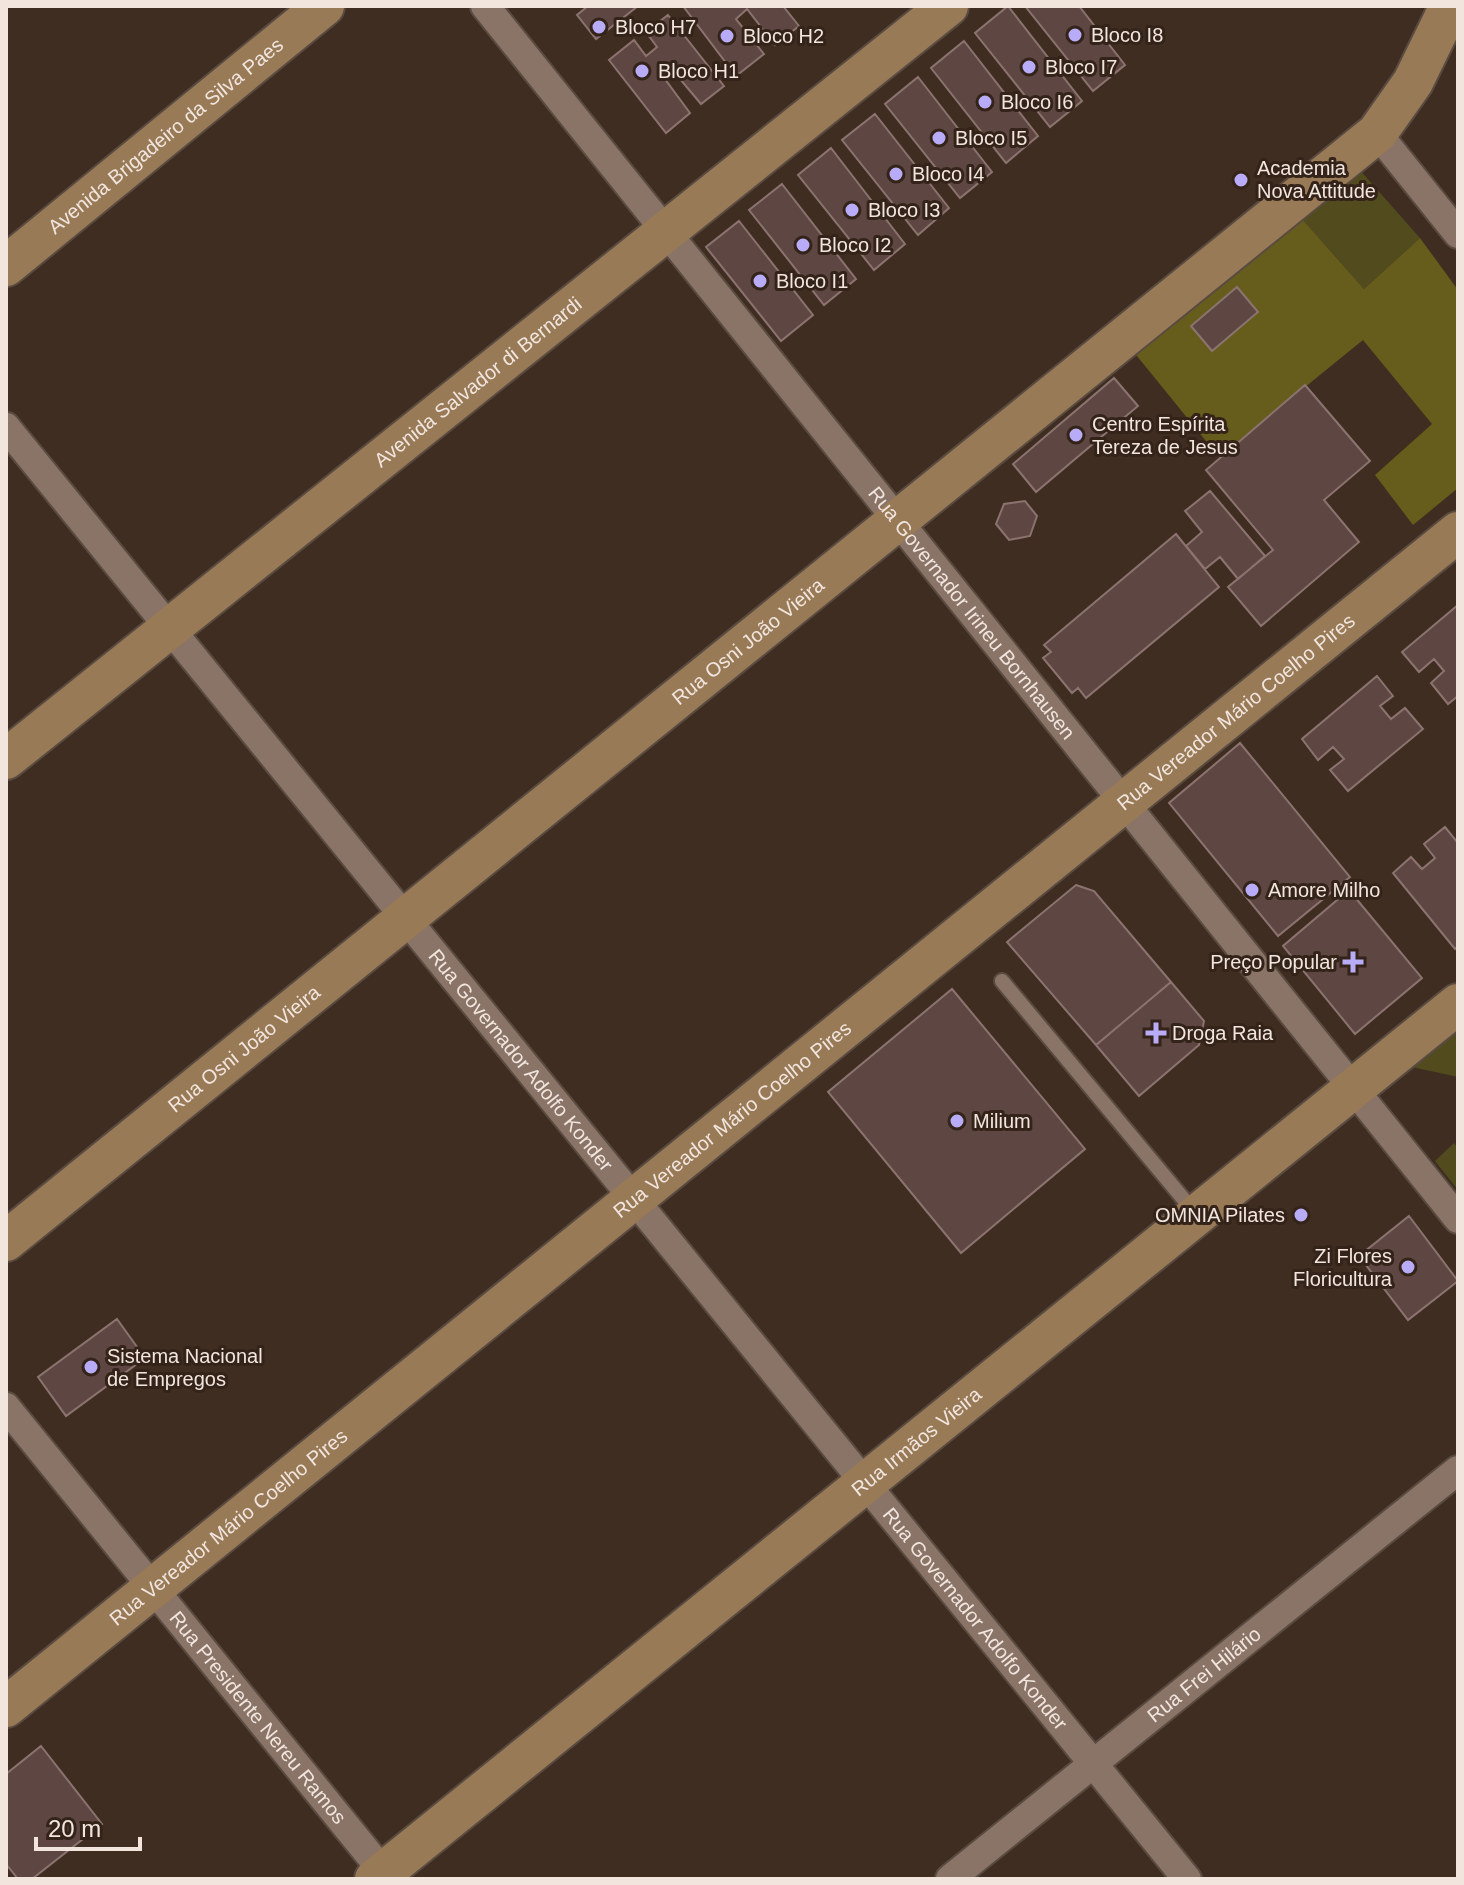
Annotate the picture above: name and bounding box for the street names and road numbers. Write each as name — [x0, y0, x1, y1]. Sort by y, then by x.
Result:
street label: Avenida Brigadeiro da Silva Paes — [44, 33, 287, 238]
street label: Avenida Salvador di Bernardi — [370, 292, 586, 471]
street label: Rua Governador Irineu Bornhausen — [864, 482, 1080, 743]
street label: Rua Osni João Vieira — [668, 573, 829, 709]
street label: Rua Vereador Mário Coelho Pires — [1113, 609, 1359, 814]
street label: Rua Governador Adolfo Konder — [424, 945, 618, 1176]
street label: Rua Osni João Vieira — [164, 980, 325, 1117]
street label: Rua Vereador Mário Coelho Pires — [609, 1017, 855, 1222]
street label: Rua Irmãos Vieira — [847, 1382, 986, 1500]
street label: Rua Vereador Mário Coelho Pires — [105, 1424, 352, 1630]
street label: Rua Governador Adolfo Konder — [879, 1503, 1072, 1734]
street label: Rua Presidente Nereu Ramos — [165, 1607, 351, 1828]
street label: Rua Frei Hilário — [1143, 1622, 1265, 1727]

